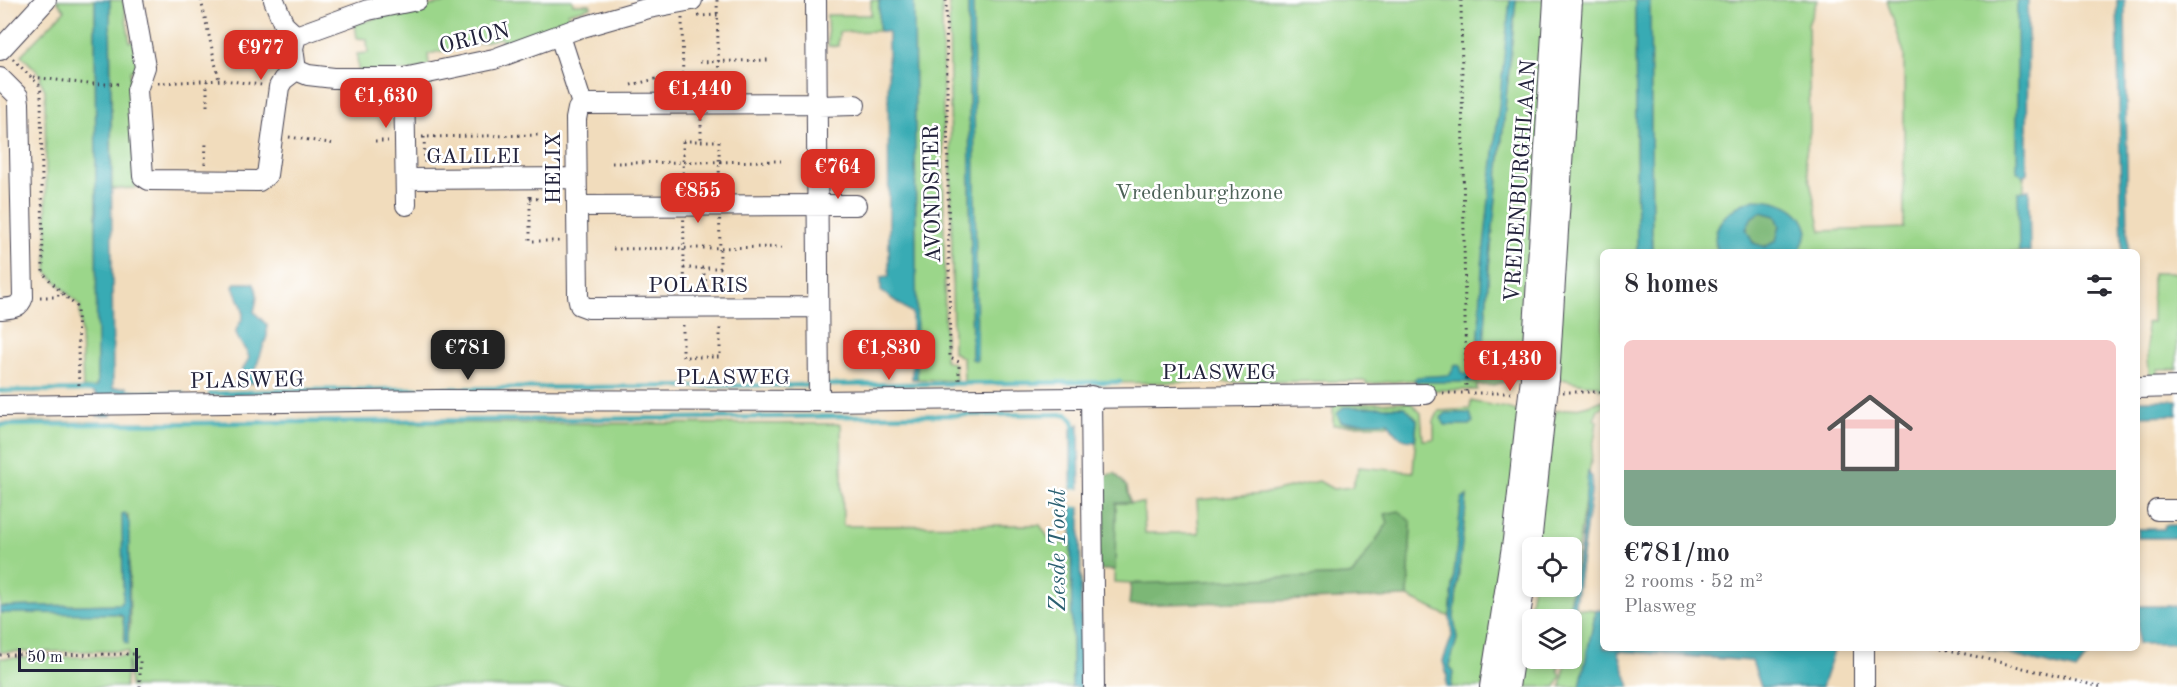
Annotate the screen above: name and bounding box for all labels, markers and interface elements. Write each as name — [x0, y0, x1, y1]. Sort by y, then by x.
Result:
street label: ORION — [437, 20, 512, 58]
pin: €977 — [225, 30, 297, 81]
text: €977 — [238, 39, 284, 59]
street label: VREDENBURGHLAAN — [1502, 59, 1540, 303]
pin: €1,440 — [651, 71, 749, 122]
pin: €1,630 — [337, 78, 435, 129]
text: €1,440 — [668, 80, 732, 100]
text: €1,630 — [354, 87, 418, 107]
street label: AVONDSTER — [921, 124, 945, 263]
street label: HELIX — [543, 132, 565, 204]
street label: GALILEI — [426, 146, 520, 168]
pin: €764 — [802, 149, 874, 200]
text: €764 — [815, 158, 861, 178]
pin: €855 — [662, 173, 734, 224]
text: €855 — [675, 182, 721, 202]
park label: Vredenburghzone — [1115, 182, 1283, 204]
icon: filters — [2083, 269, 2116, 302]
text: 8 homes — [1624, 272, 1718, 298]
street label: POLARIS — [648, 275, 748, 297]
pin: €781 — [432, 330, 504, 381]
pin: €1,830 — [840, 330, 938, 381]
text: €781 — [445, 339, 491, 359]
text: €1,830 — [857, 339, 921, 359]
pin: €1,430 — [1461, 341, 1559, 392]
text: €1,430 — [1478, 350, 1542, 370]
street label: PLASWEG — [1162, 362, 1276, 384]
street label: PLASWEG — [676, 367, 790, 389]
street label: PLASWEG — [190, 369, 305, 393]
icon: home — [1816, 379, 1924, 487]
water label: Zesde Tocht — [1047, 488, 1071, 612]
map controls — [1522, 537, 1582, 669]
button: locate — [1522, 537, 1582, 597]
text: €781/mo — [1624, 541, 1730, 567]
text: 2 rooms · 52 m² — [1624, 572, 1763, 592]
text: Plasweg — [1624, 597, 1696, 617]
button: layers — [1522, 609, 1582, 669]
scale bar — [18, 645, 138, 672]
text: 50 m — [27, 650, 63, 666]

